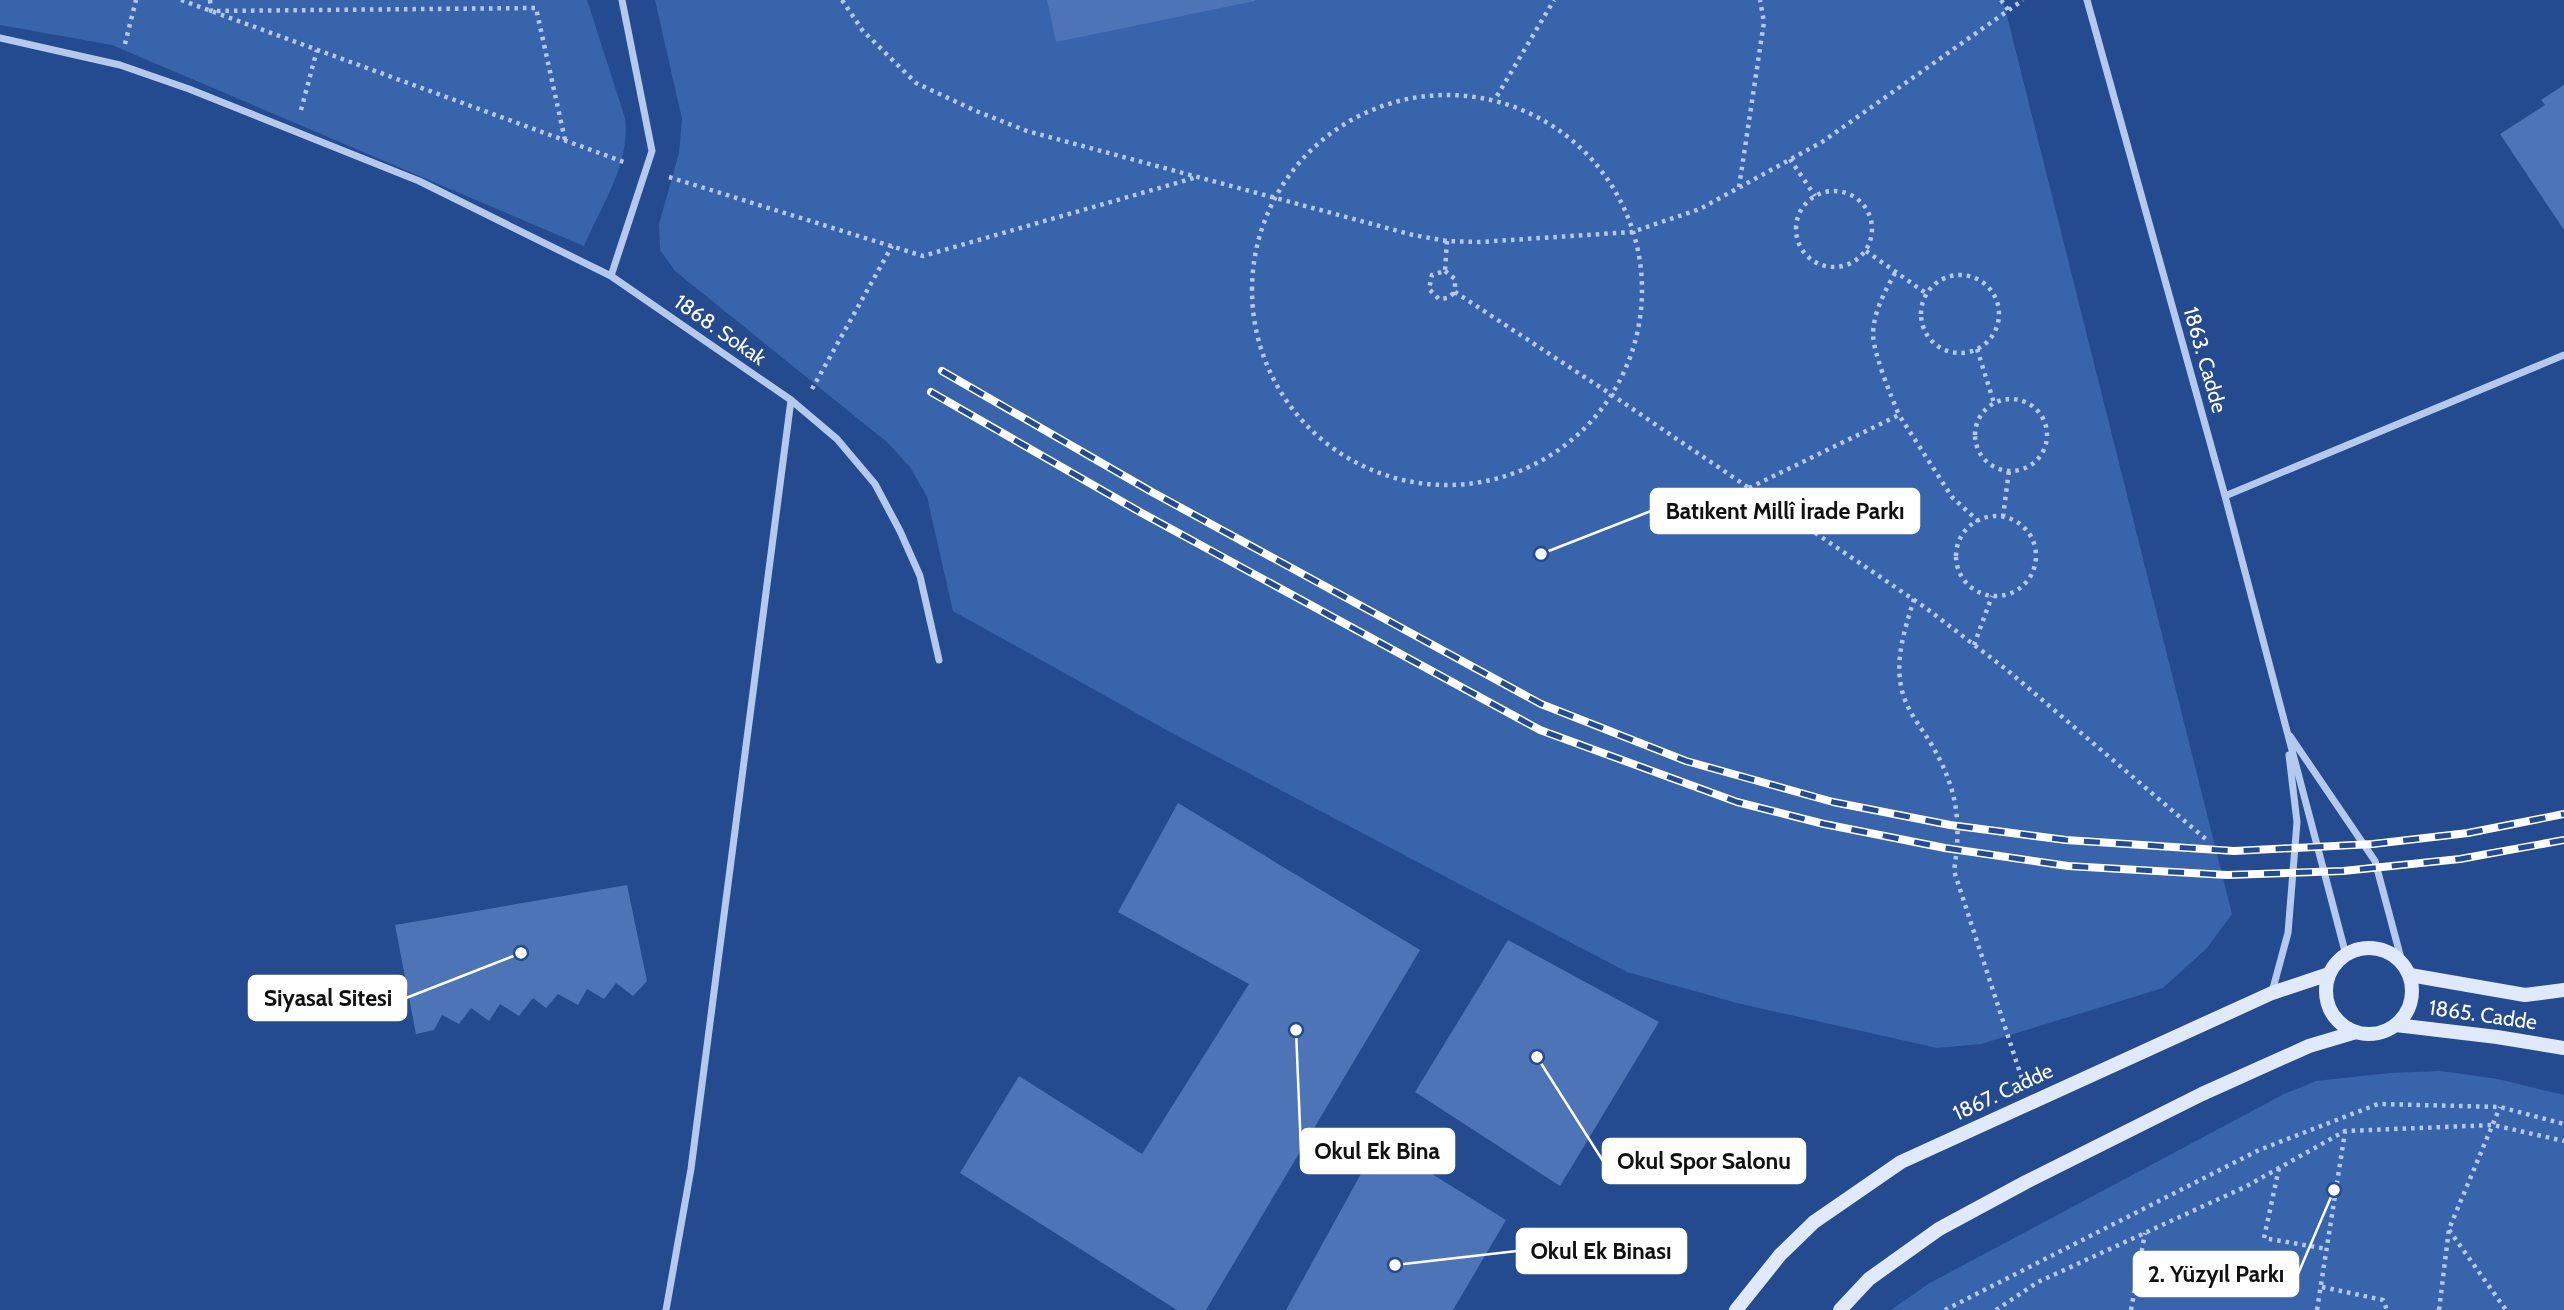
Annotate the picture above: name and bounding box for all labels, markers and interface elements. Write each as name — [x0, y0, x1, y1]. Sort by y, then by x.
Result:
street label: 1868. Sokak — [670, 289, 771, 371]
street label: 1863. Cadde — [2178, 304, 2233, 416]
callout: Batıkent Millî İrade Parkı — [1651, 489, 1919, 533]
text: Batıkent Millî İrade Parkı — [1665, 497, 1905, 525]
callout: Siyasal Sitesi — [249, 976, 406, 1020]
text: Siyasal Sitesi — [264, 984, 392, 1012]
street label: 1865. Cadde — [2427, 995, 2539, 1035]
street label: 1867. Cadde — [1949, 1057, 2057, 1126]
callout: Okul Ek Bina — [1301, 1129, 1454, 1173]
text: Okul Ek Bina — [1314, 1137, 1440, 1165]
callout: Okul Spor Salonu — [1603, 1139, 1805, 1183]
text: Okul Spor Salonu — [1617, 1147, 1791, 1175]
callout: Okul Ek Binası — [1517, 1229, 1686, 1273]
text: Okul Ek Binası — [1531, 1237, 1671, 1265]
callout: 2. Yüzyıl Parkı — [2134, 1252, 2298, 1296]
text: 2. Yüzyıl Parkı — [2148, 1260, 2284, 1288]

